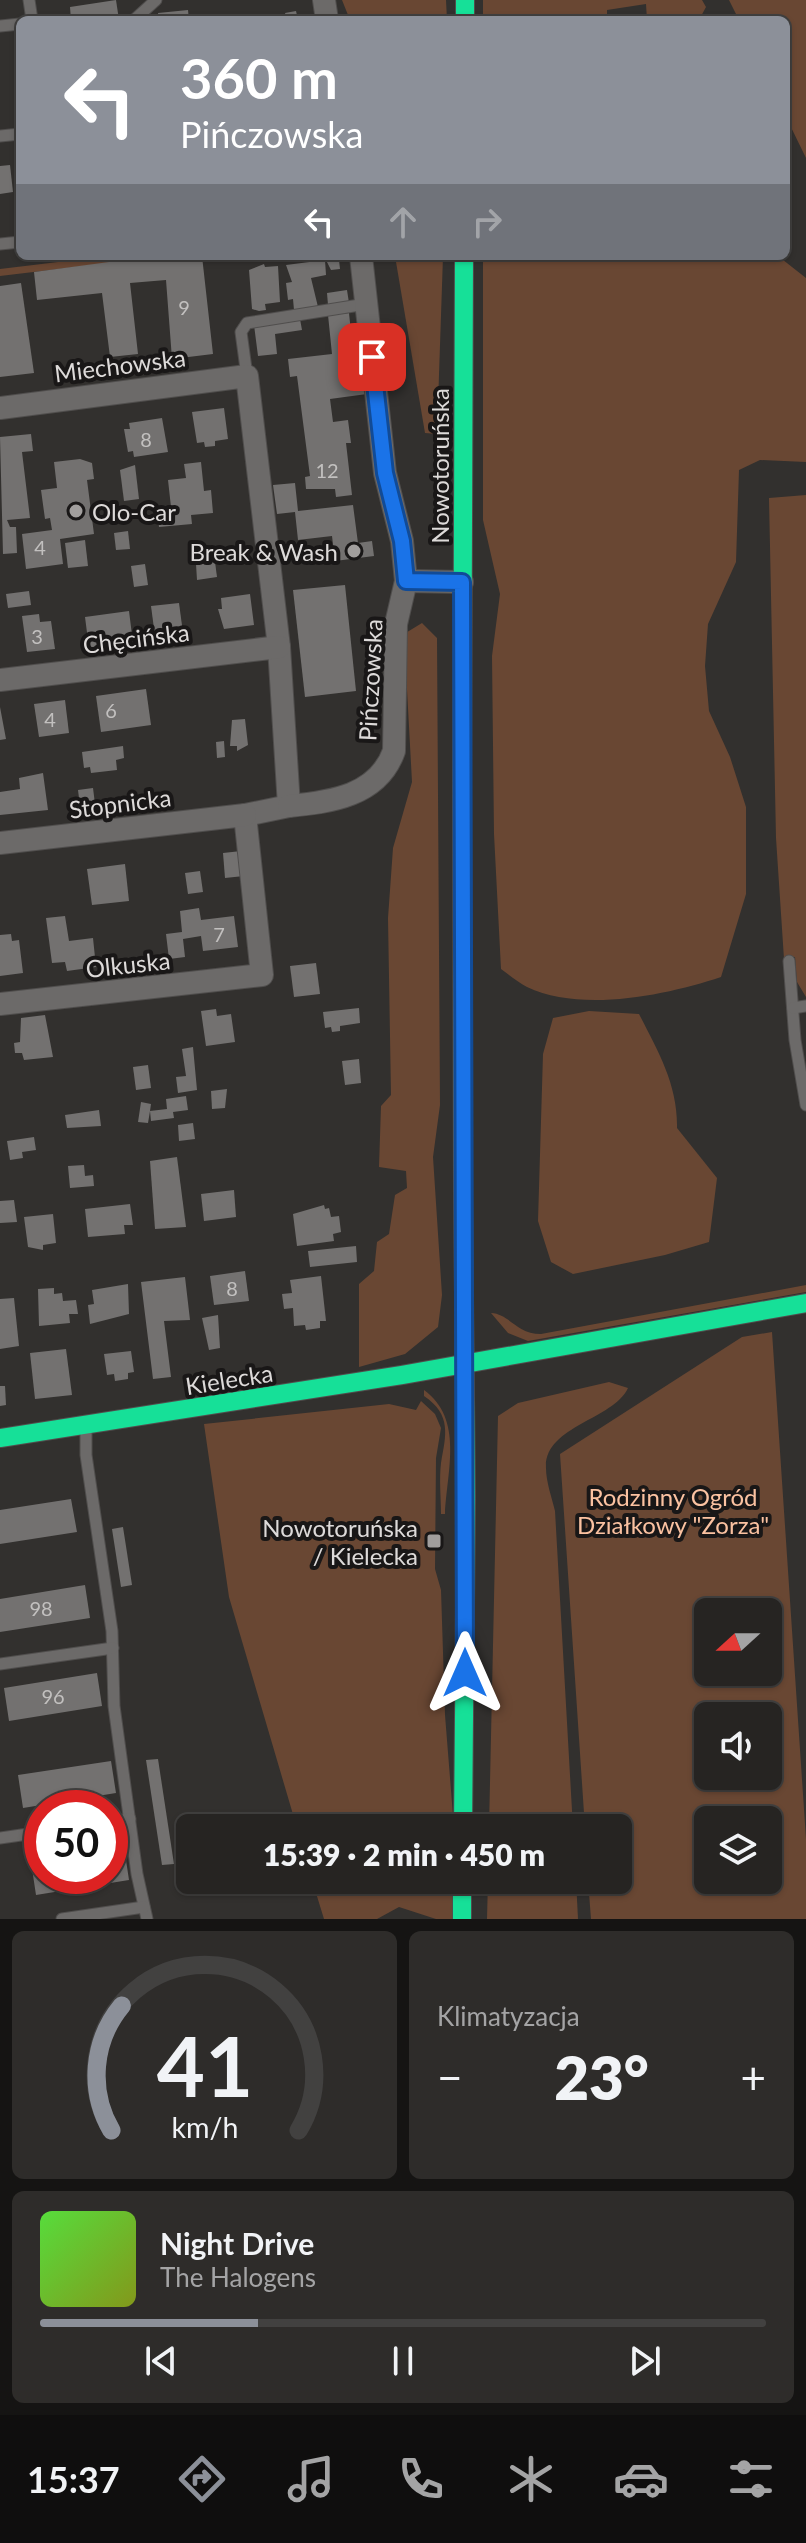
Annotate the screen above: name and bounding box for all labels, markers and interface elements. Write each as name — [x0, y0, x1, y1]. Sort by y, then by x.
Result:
text: 360 m — [180, 44, 338, 111]
icon: left — [48, 48, 152, 152]
text: Pińczowska — [180, 112, 363, 156]
icon: left — [297, 200, 341, 244]
icon: ahead — [381, 200, 425, 244]
icon: right — [465, 200, 509, 244]
house number: 9 — [178, 295, 190, 319]
pin — [338, 323, 406, 391]
icon: arrive — [350, 335, 394, 379]
street label: Miechowska — [53, 343, 187, 387]
street label: Nowotoruńska — [425, 388, 454, 544]
house number: 8 — [140, 427, 152, 451]
house number: 12 — [315, 458, 339, 482]
place label: Olo-Car — [92, 497, 176, 526]
marker: Olo-Car — [67, 502, 85, 520]
house number: 4 — [34, 535, 46, 559]
place label: Break & Wash — [189, 537, 338, 566]
marker: Break & Wash — [345, 542, 363, 560]
street label: Chęcińska — [81, 617, 191, 659]
street label: Pińczowska — [352, 618, 388, 742]
house number: 3 — [31, 624, 43, 648]
house number: 6 — [105, 698, 117, 722]
house number: 4 — [44, 707, 56, 731]
street label: Stopnicka — [67, 782, 173, 824]
house number: 7 — [213, 922, 225, 946]
street label: Olkuska — [84, 945, 172, 983]
house number: 8 — [226, 1276, 238, 1300]
street label: Kielecka — [183, 1358, 275, 1400]
park label: Rodzinny Ogród Działkowy "Zorza" — [577, 1482, 769, 1539]
place label: Nowotoruńska / Kielecka — [262, 1513, 418, 1570]
marker: Nowotoruńska / Kielecka — [425, 1532, 443, 1550]
house number: 98 — [29, 1596, 53, 1620]
north arrow — [694, 1598, 782, 1686]
map controls — [694, 1598, 782, 1894]
position arrow — [423, 1631, 507, 1715]
house number: 96 — [41, 1684, 65, 1708]
button: sound — [694, 1702, 782, 1790]
speed limit sign: 50 — [24, 1790, 128, 1894]
button: layers — [694, 1806, 782, 1894]
text: 15:39 · 2 min · 450 m — [263, 1836, 545, 1872]
text: Klimatyzacja — [437, 2000, 580, 2032]
text: 41 — [156, 2015, 253, 2115]
text: 23° — [554, 2041, 649, 2113]
text: − — [437, 2051, 463, 2103]
text: + — [740, 2051, 766, 2103]
text: km/h — [171, 2110, 238, 2144]
text: Night Drive — [160, 2225, 314, 2261]
text: The Halogens — [160, 2261, 316, 2293]
icon: previous — [139, 2339, 183, 2383]
icon: pause — [381, 2339, 425, 2383]
icon: next — [623, 2339, 667, 2383]
icon: directions — [174, 2451, 230, 2507]
icon: music — [283, 2451, 339, 2507]
icon: phone — [393, 2451, 449, 2507]
icon: climate — [503, 2451, 559, 2507]
icon: car — [613, 2451, 669, 2507]
icon: filters — [723, 2451, 779, 2507]
text: 15:37 — [27, 2457, 120, 2501]

